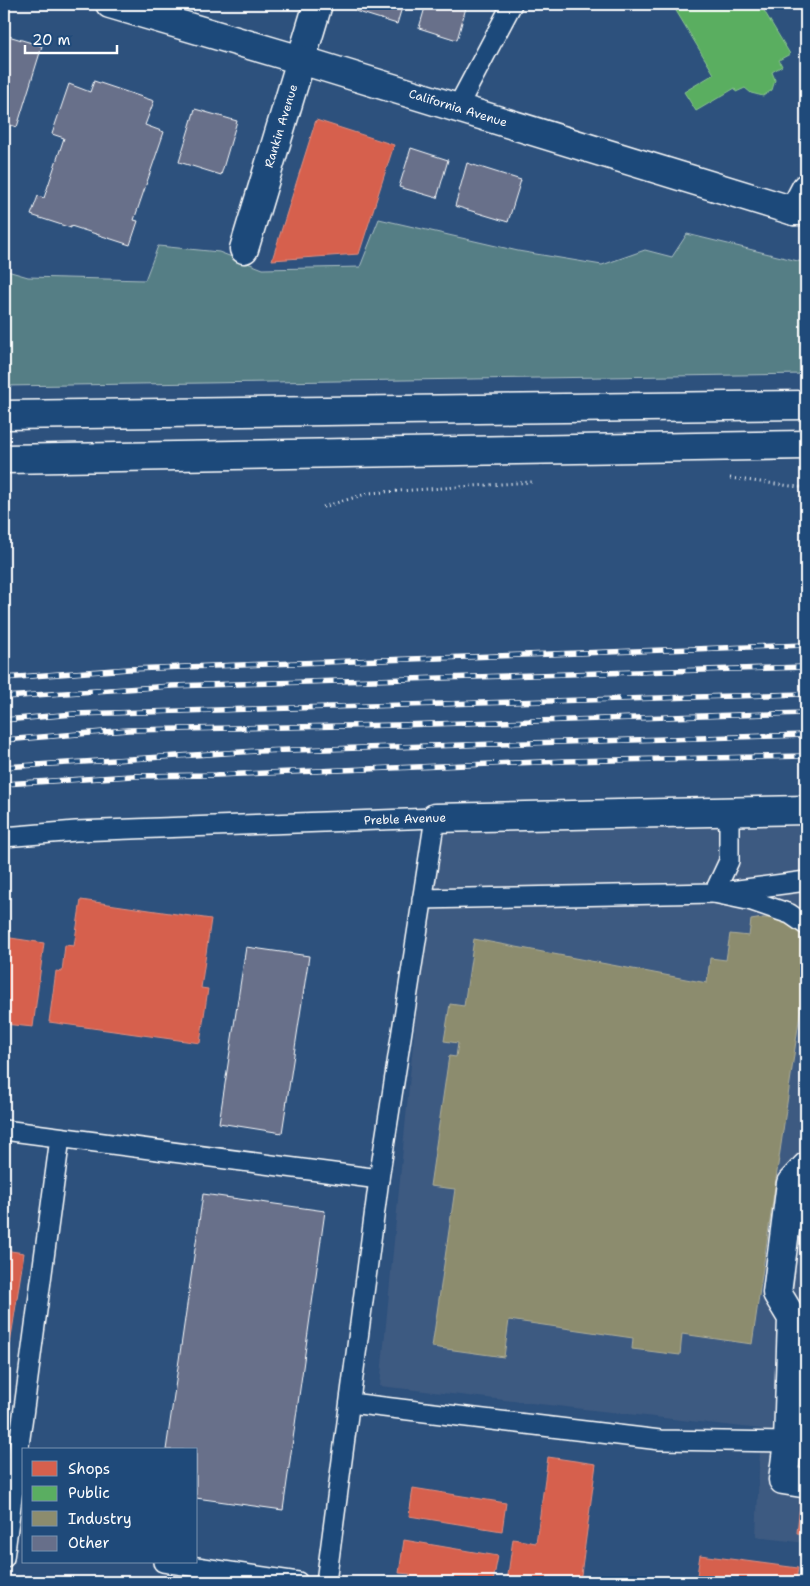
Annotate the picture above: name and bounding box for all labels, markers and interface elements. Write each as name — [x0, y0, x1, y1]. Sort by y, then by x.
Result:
scale bar — [25, 22, 118, 54]
text: 20 m — [32, 30, 71, 50]
street label: Rankin Avenue — [261, 82, 301, 170]
street label: California Avenue — [407, 85, 509, 131]
street label: Preble Avenue — [364, 810, 447, 828]
legend — [22, 1448, 198, 1564]
text: Shops — [68, 1459, 110, 1479]
text: Public — [68, 1483, 110, 1503]
text: Industry — [68, 1509, 132, 1529]
text: Other — [68, 1533, 110, 1553]

